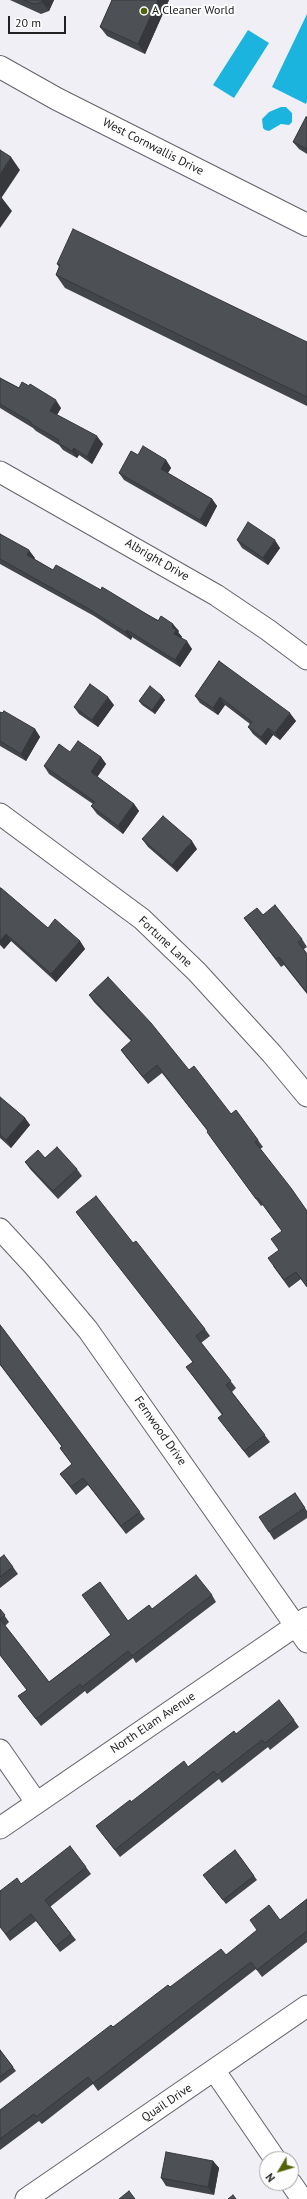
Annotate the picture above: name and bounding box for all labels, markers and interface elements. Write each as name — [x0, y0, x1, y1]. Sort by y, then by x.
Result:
place label: A Cleaner World — [152, 4, 234, 18]
marker: A Cleaner World — [139, 6, 149, 16]
scale bar — [10, 8, 68, 34]
text: 20 m — [15, 15, 41, 30]
street label: West Cornwallis Drive — [100, 115, 206, 179]
street label: Albright Drive — [122, 536, 192, 584]
street label: Fortune Lane — [135, 914, 195, 970]
street label: Fernwood Drive — [131, 1394, 189, 1468]
street label: North Elam Avenue — [108, 1689, 198, 1757]
street label: Quail Drive — [139, 2081, 195, 2125]
north arrow — [259, 2151, 299, 2191]
text: N — [263, 2171, 278, 2185]

